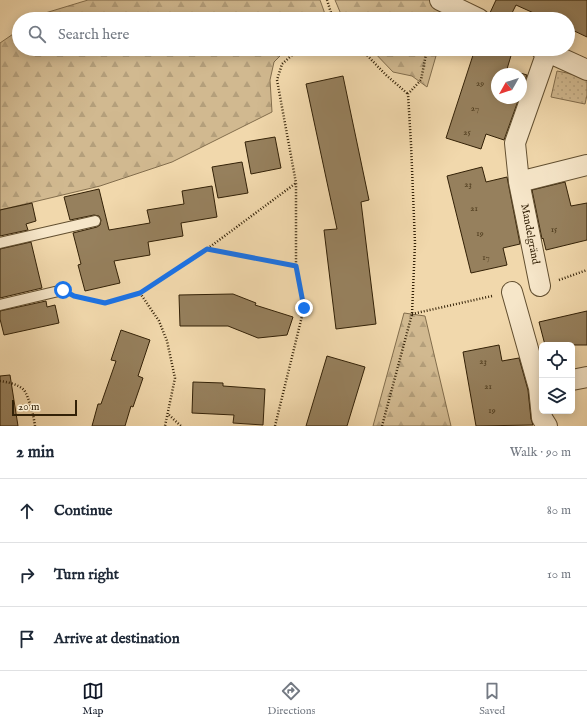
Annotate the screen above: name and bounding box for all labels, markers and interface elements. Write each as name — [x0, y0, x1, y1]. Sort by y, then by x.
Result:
search box — [12, 12, 575, 56]
icon: search — [26, 23, 48, 45]
text: Search here — [58, 25, 129, 44]
north arrow — [491, 68, 527, 104]
house number: 29 — [476, 78, 484, 89]
house number: 27 — [471, 103, 479, 114]
house number: 25 — [463, 127, 471, 138]
house number: 23 — [464, 179, 472, 190]
house number: 21 — [470, 203, 478, 214]
street label: Mandelgränd — [517, 203, 543, 266]
house number: 15 — [551, 224, 558, 235]
house number: 19 — [476, 228, 484, 239]
house number: 17 — [482, 252, 490, 263]
route start — [54, 281, 72, 299]
route end — [295, 299, 313, 317]
map controls — [539, 342, 575, 414]
button: locate — [539, 342, 575, 378]
house number: 23 — [479, 356, 487, 367]
button: layers — [539, 378, 575, 414]
house number: 21 — [484, 381, 492, 392]
scale bar — [12, 398, 77, 417]
text: 20 m — [18, 400, 39, 414]
house number: 19 — [488, 405, 496, 416]
text: 2 min — [16, 442, 54, 463]
text: Walk · 90 m — [510, 444, 571, 461]
icon: ahead — [16, 500, 38, 522]
text: Continue — [54, 501, 112, 520]
text: 80 m — [547, 502, 571, 519]
icon: right — [16, 564, 38, 586]
text: Turn right — [54, 565, 119, 584]
text: 10 m — [547, 566, 571, 583]
icon: arrive — [16, 628, 38, 650]
text: Arrive at destination — [54, 629, 180, 648]
tab: Map — [82, 680, 104, 718]
tab: Directions — [268, 680, 315, 718]
tab: Saved — [479, 680, 505, 718]

